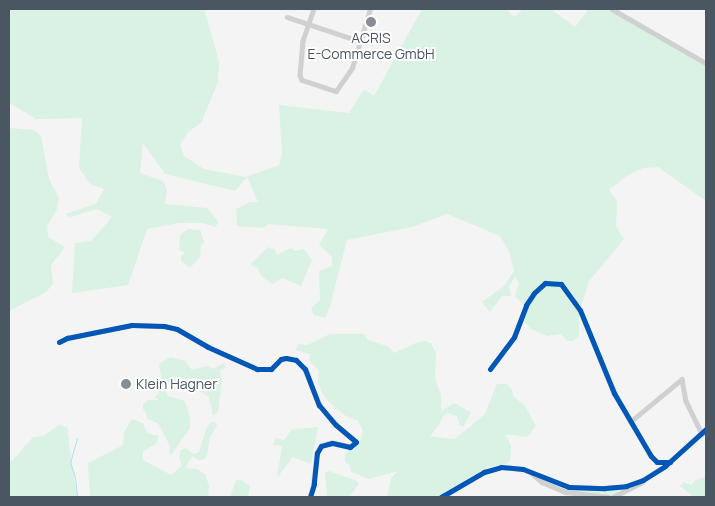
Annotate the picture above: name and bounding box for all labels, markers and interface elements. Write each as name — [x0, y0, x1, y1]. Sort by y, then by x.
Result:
marker: ACRIS E-Commerce GmbH — [365, 16, 377, 28]
place label: ACRIS E-Commerce GmbH — [307, 30, 435, 62]
place label: Klein Hagner — [136, 376, 217, 392]
marker: Klein Hagner — [120, 378, 132, 390]

